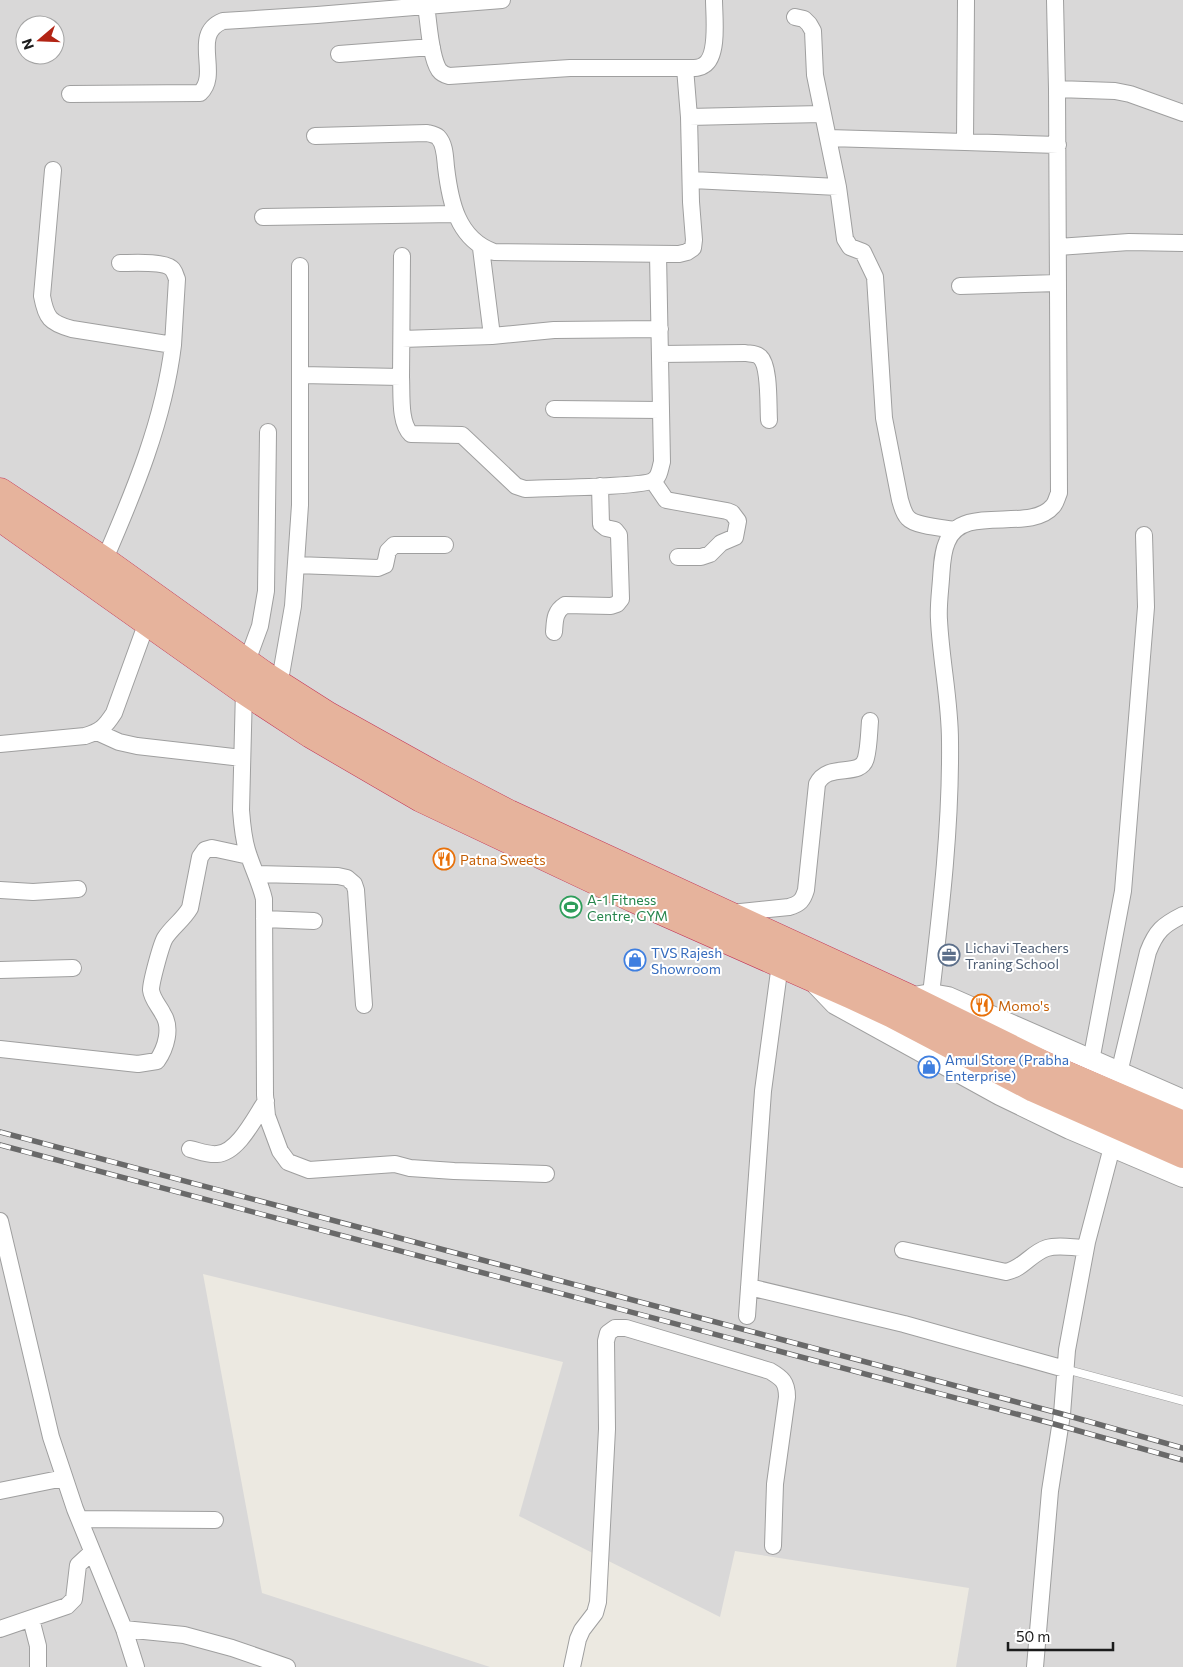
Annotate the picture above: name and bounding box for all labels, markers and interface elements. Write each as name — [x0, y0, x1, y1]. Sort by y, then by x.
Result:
north arrow — [15, 15, 65, 65]
text: N — [17, 37, 37, 52]
restaurant icon: Patna Sweets — [432, 847, 456, 871]
place label: Patna Sweets — [460, 851, 546, 868]
place label: A-1 Fitness Centre, GYM — [587, 891, 668, 924]
sports icon: A-1 Fitness Centre, GYM — [559, 895, 583, 919]
place label: Lichavi Teachers Traning School — [965, 939, 1069, 972]
office icon: Lichavi Teachers Traning School — [937, 943, 961, 967]
place label: TVS Rajesh Showroom — [651, 944, 722, 977]
shop icon: TVS Rajesh Showroom — [623, 948, 647, 972]
restaurant icon: Momo's — [970, 993, 994, 1017]
place label: Momo's — [998, 997, 1050, 1014]
place label: Amul Store (Prabha Enterprise) — [945, 1051, 1069, 1084]
shop icon: Amul Store (Prabha Enterprise) — [917, 1055, 941, 1079]
scale bar — [1008, 1620, 1113, 1652]
text: 50 m — [1016, 1627, 1050, 1645]

